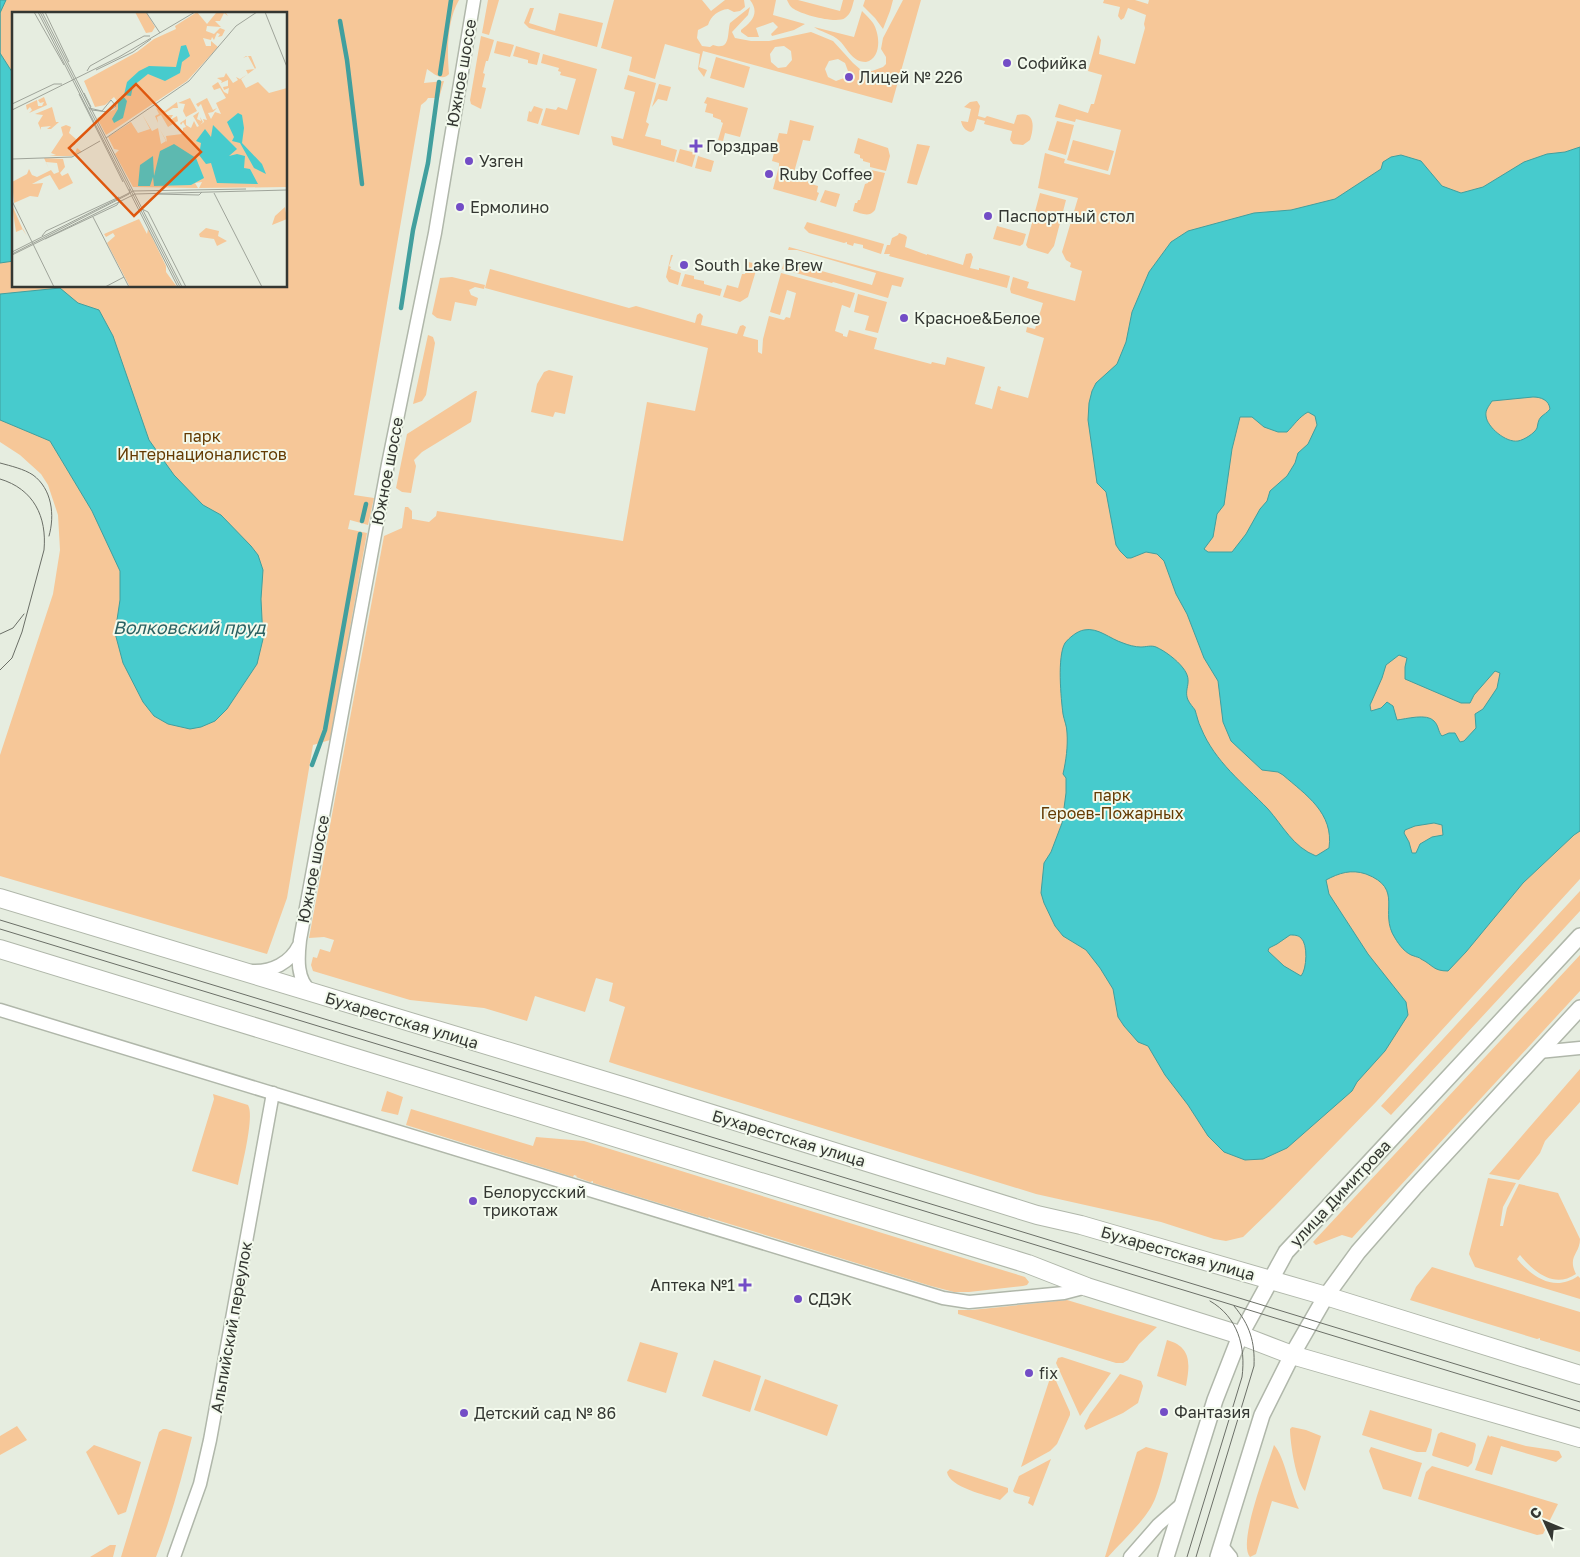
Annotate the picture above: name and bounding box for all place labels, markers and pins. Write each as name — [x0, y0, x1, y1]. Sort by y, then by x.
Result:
place label: Софийка — [1017, 53, 1087, 73]
marker: Софийка — [1001, 57, 1013, 69]
place label: Лицей № 226 — [859, 67, 963, 87]
marker: Лицей № 226 — [843, 71, 855, 83]
place label: Горздрав — [706, 136, 779, 156]
marker: Горздрав — [690, 140, 702, 152]
place label: Узген — [479, 151, 523, 171]
marker: Узген — [463, 155, 475, 167]
place label: Ruby Coffee — [779, 164, 872, 184]
marker: Ruby Coffee — [763, 168, 775, 180]
place label: Ермолино — [470, 197, 549, 217]
marker: Ермолино — [454, 201, 466, 213]
place label: Паспортный стол — [998, 206, 1135, 226]
marker: Паспортный стол — [982, 210, 994, 222]
place label: South Lake Brew — [694, 255, 823, 275]
marker: South Lake Brew — [678, 259, 690, 271]
place label: Красное&Белое — [914, 308, 1040, 328]
marker: Красное&Белое — [898, 312, 910, 324]
place label: Белорусский трикотаж — [483, 1182, 586, 1220]
marker: Белорусский трикотаж — [467, 1195, 479, 1207]
place label: Аптека №1 — [650, 1275, 735, 1295]
marker: Аптека №1 — [739, 1279, 751, 1291]
place label: СДЭК — [808, 1289, 852, 1309]
marker: СДЭК — [792, 1293, 804, 1305]
place label: fix — [1039, 1363, 1058, 1383]
marker: fix — [1023, 1367, 1035, 1379]
place label: Фантазия — [1174, 1402, 1250, 1422]
place label: Детский сад № 86 — [474, 1403, 616, 1423]
marker: Фантазия — [1158, 1406, 1170, 1418]
marker: Детский сад № 86 — [458, 1407, 470, 1419]

